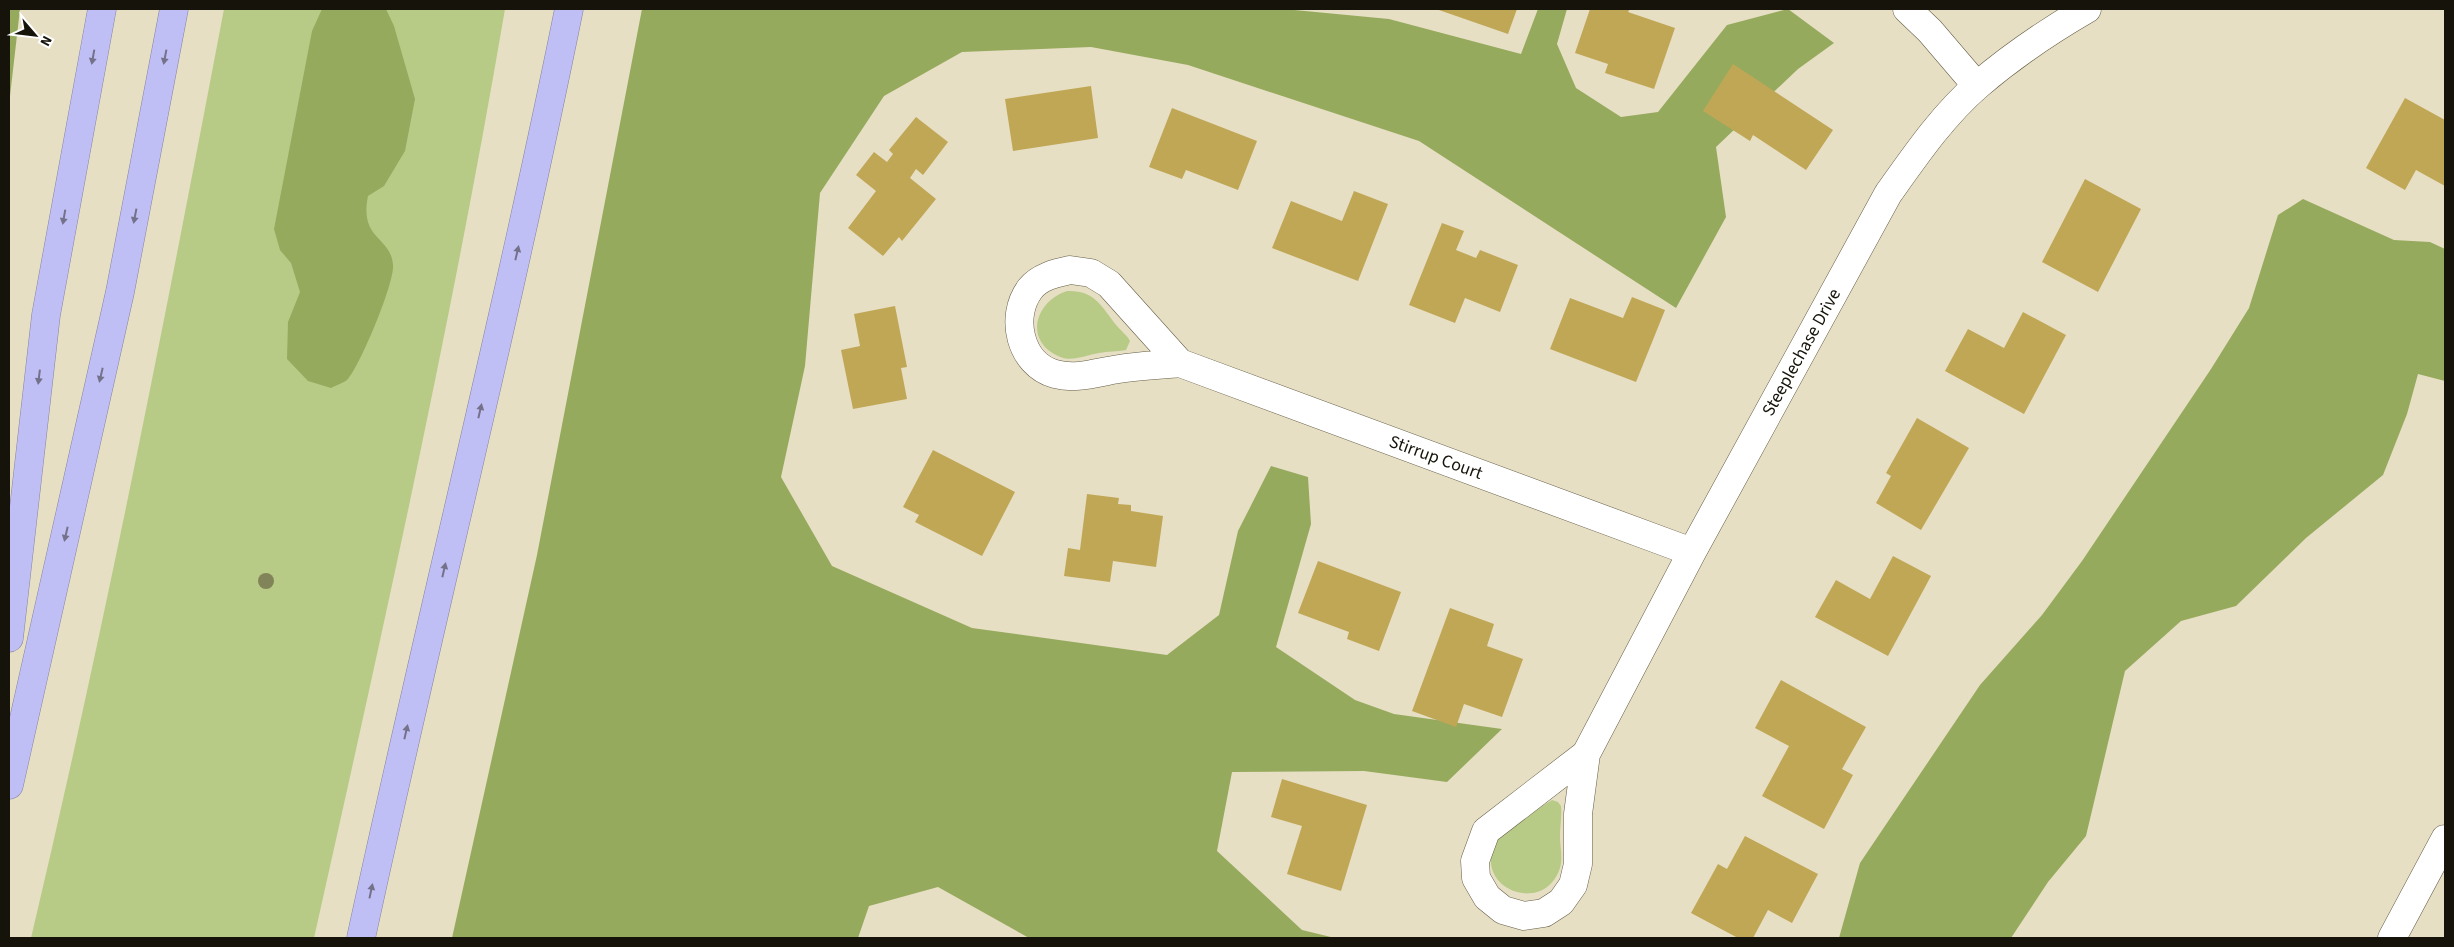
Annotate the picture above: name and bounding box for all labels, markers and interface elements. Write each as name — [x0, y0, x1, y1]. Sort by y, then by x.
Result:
north arrow — [10, 10, 60, 60]
text: N — [35, 32, 57, 49]
one-way arrow — [89, 49, 97, 65]
one-way arrow — [161, 49, 169, 64]
one-way arrow — [60, 209, 68, 225]
one-way arrow — [130, 209, 138, 225]
one-way arrow — [513, 245, 521, 261]
street label: Steeplechase Drive — [1756, 284, 1847, 421]
one-way arrow — [97, 368, 105, 383]
one-way arrow — [35, 369, 43, 385]
one-way arrow — [476, 404, 484, 419]
street label: Stirrup Court — [1386, 429, 1486, 486]
one-way arrow — [61, 526, 69, 542]
one-way arrow — [440, 562, 448, 577]
one-way arrow — [402, 724, 410, 739]
one-way arrow — [367, 883, 375, 898]

